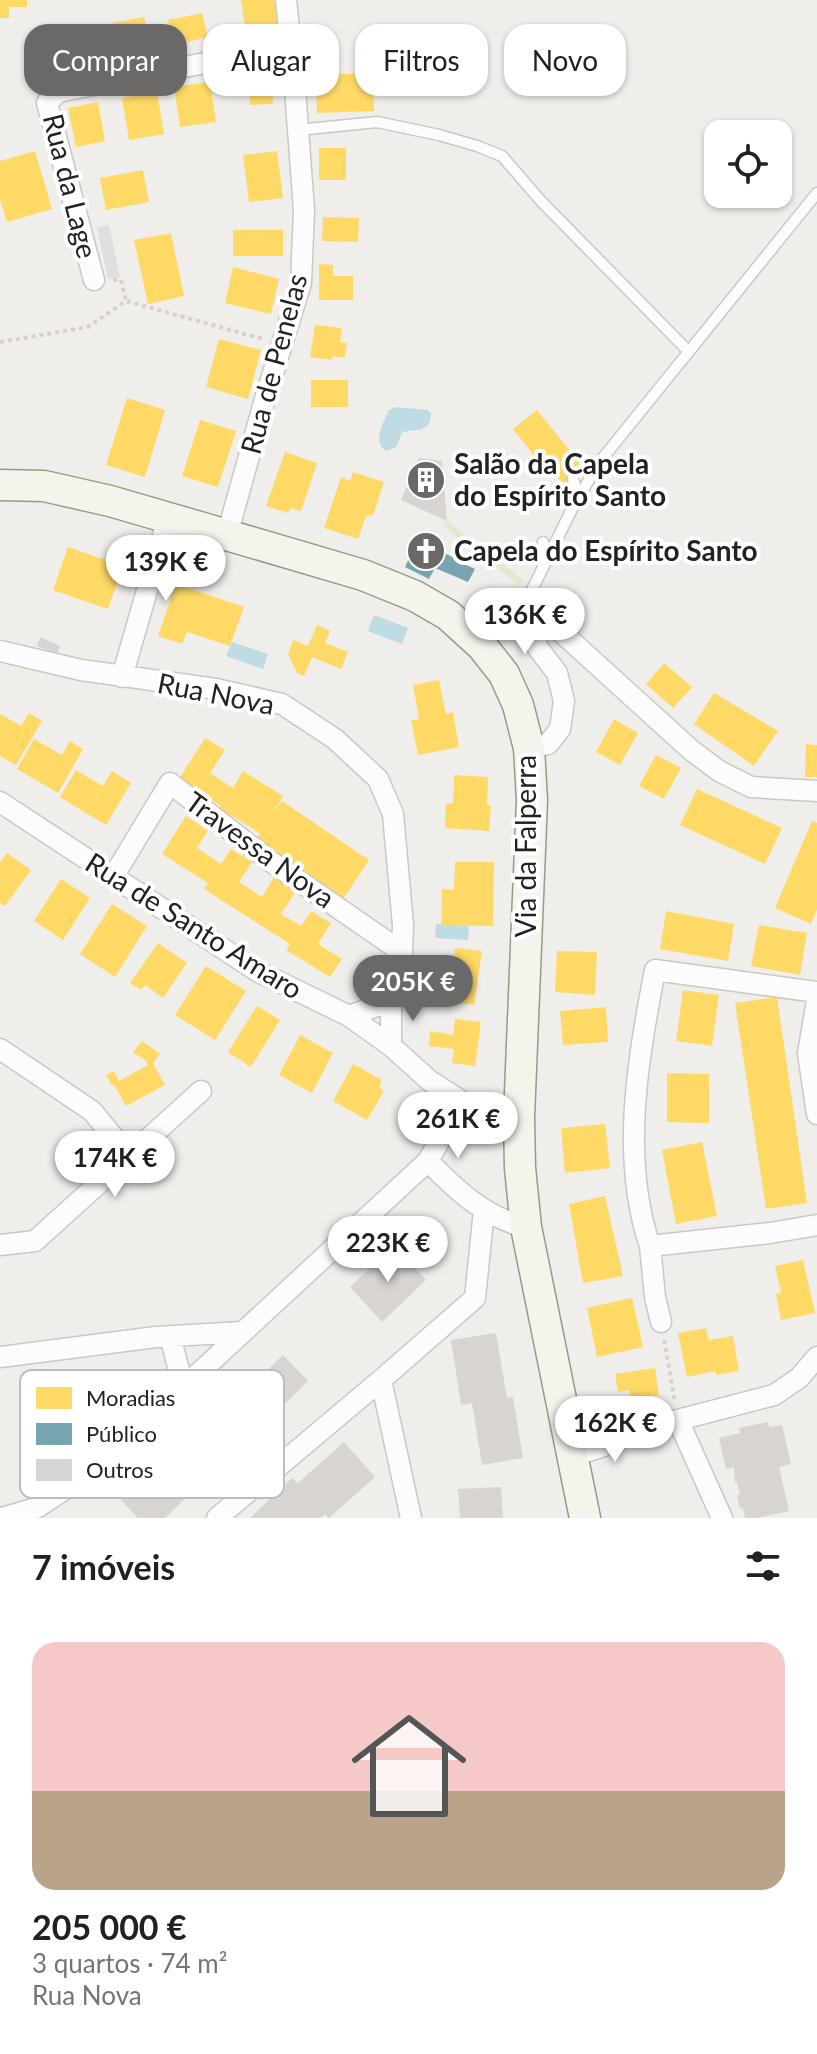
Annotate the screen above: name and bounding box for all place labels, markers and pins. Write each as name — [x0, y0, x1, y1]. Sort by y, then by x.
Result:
place label: Salão da Capela do Espírito Santo — [454, 446, 666, 512]
building icon: Salão da Capela do Espírito Santo — [405, 459, 447, 501]
church icon: Capela do Espírito Santo — [405, 530, 447, 572]
place label: Capela do Espírito Santo — [454, 533, 758, 567]
pin: 139K € — [101, 535, 231, 603]
pin: 136K € — [460, 588, 590, 656]
pin: 205K € — [348, 955, 478, 1023]
pin: 261K € — [393, 1092, 523, 1160]
pin: 174K € — [50, 1131, 180, 1199]
pin: 223K € — [323, 1216, 453, 1284]
pin: 162K € — [550, 1396, 680, 1464]

